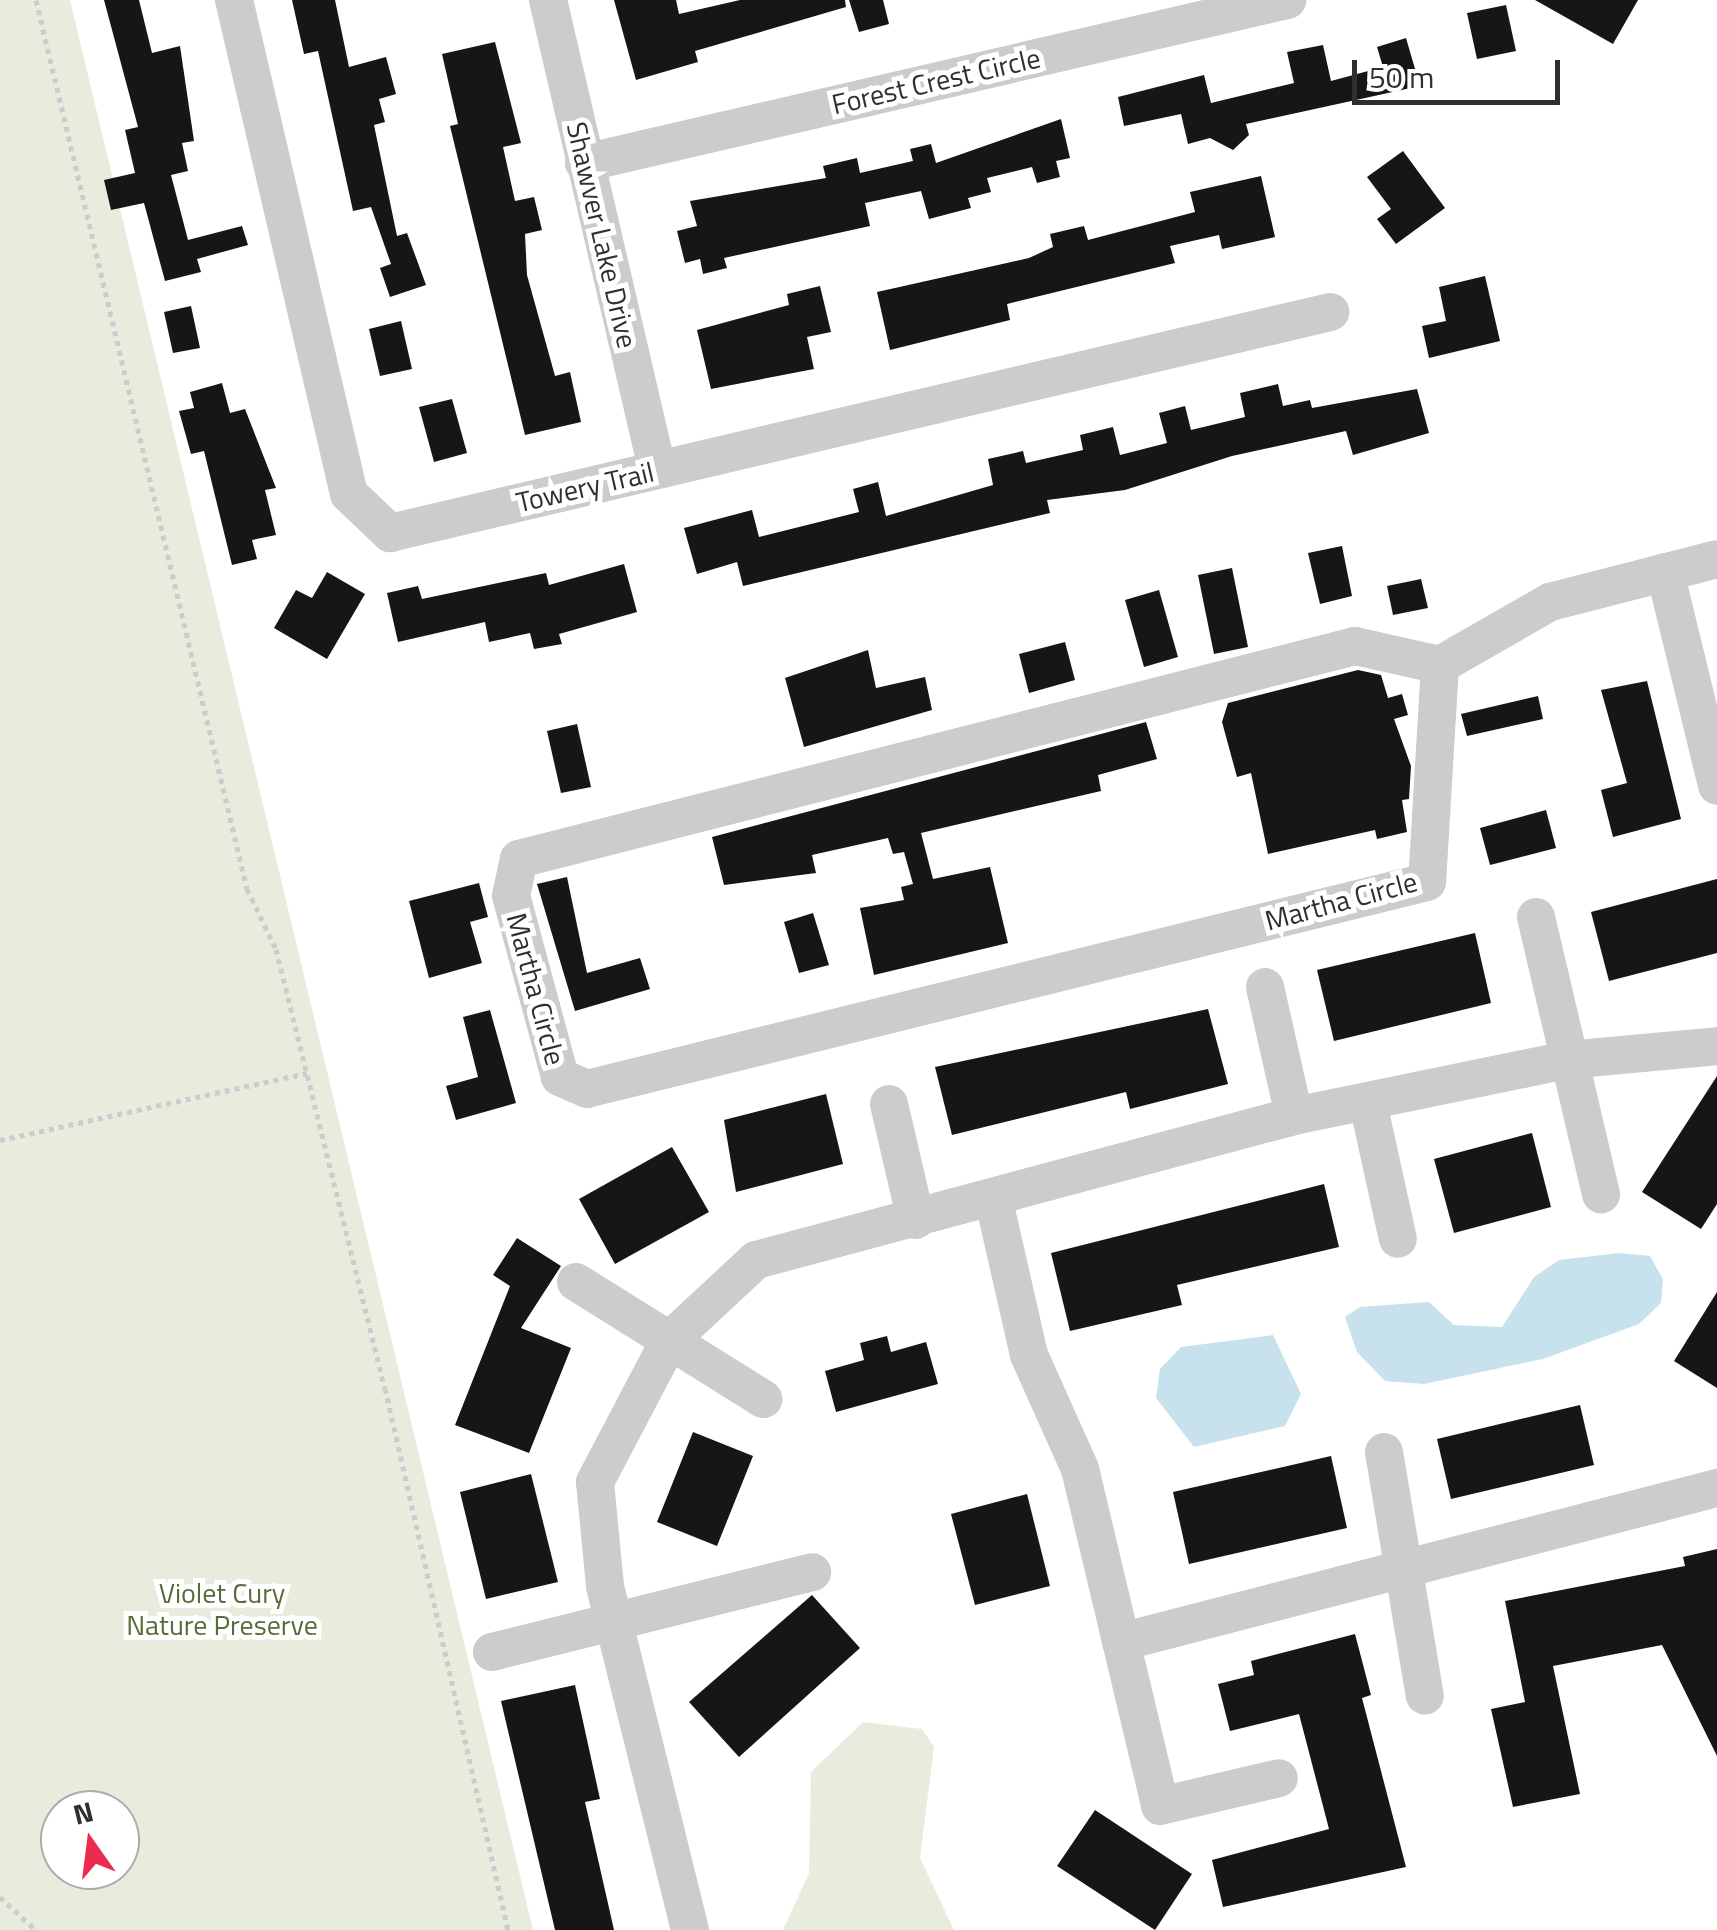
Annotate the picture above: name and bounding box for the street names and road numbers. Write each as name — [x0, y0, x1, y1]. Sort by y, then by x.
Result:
street label: Forest Crest Circle — [829, 41, 1043, 121]
street label: Shawver Lake Drive — [560, 119, 644, 351]
street label: Towery Trail — [513, 455, 657, 519]
street label: Martha Circle — [1261, 865, 1421, 937]
street label: Martha Circle — [500, 909, 572, 1069]

